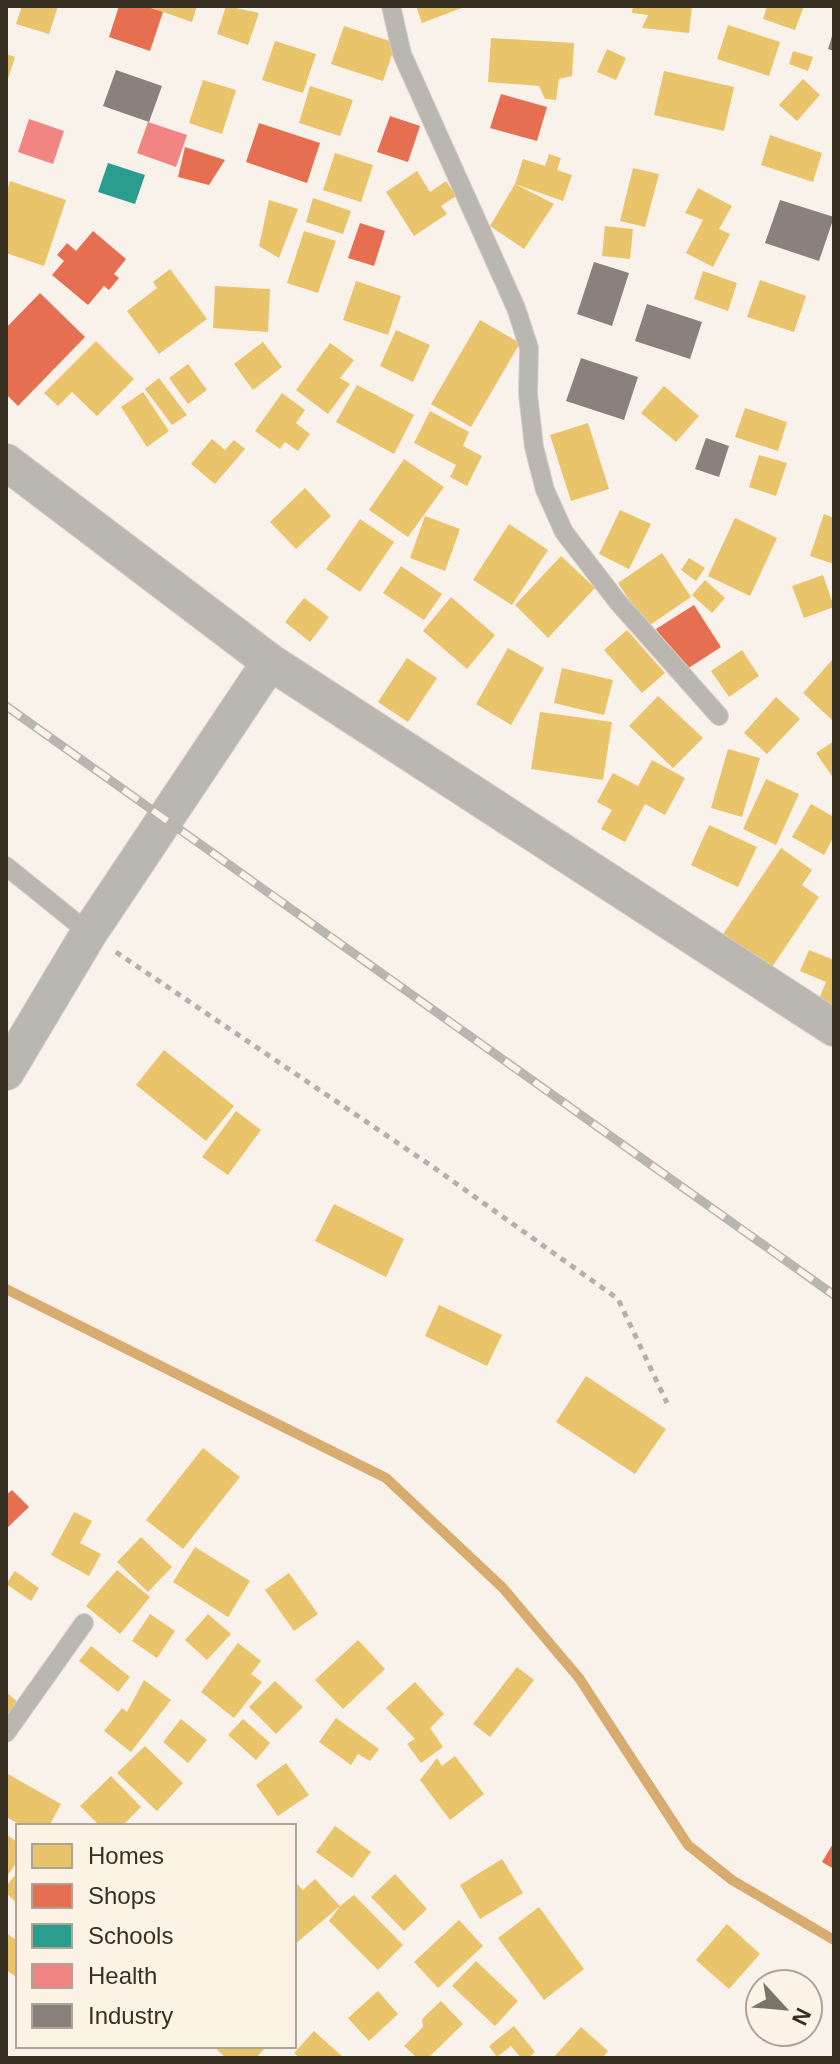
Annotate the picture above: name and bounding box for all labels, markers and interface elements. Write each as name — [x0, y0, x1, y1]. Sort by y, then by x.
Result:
legend — [16, 1824, 296, 2048]
text: Homes — [88, 1842, 164, 1869]
text: Shops — [88, 1882, 156, 1909]
text: Schools — [88, 1922, 173, 1949]
text: Health — [88, 1962, 157, 1989]
north arrow — [744, 1968, 824, 2048]
text: Industry — [88, 2002, 173, 2029]
text: N — [787, 2004, 816, 2029]

